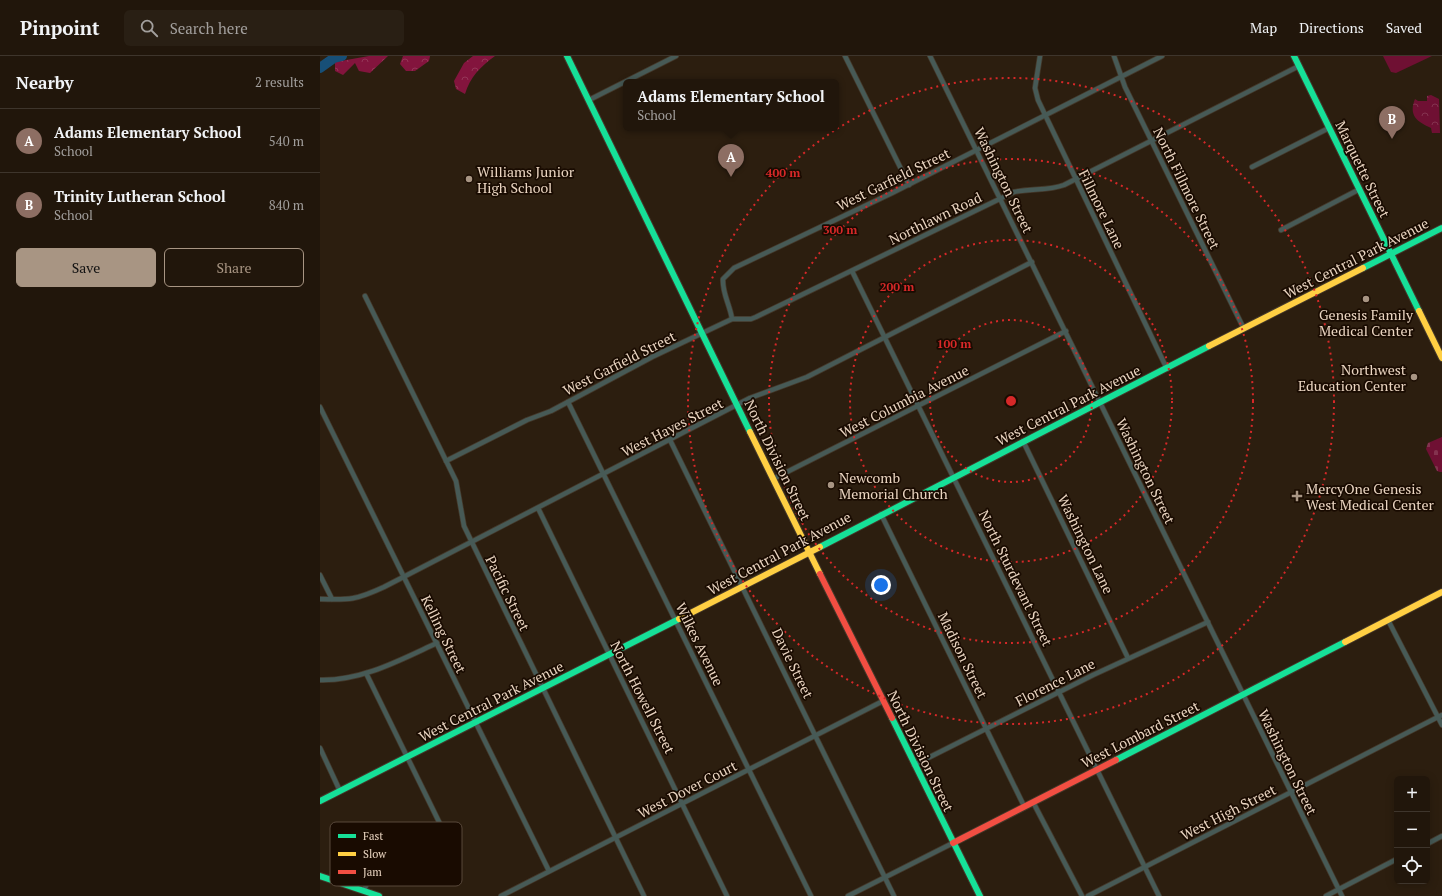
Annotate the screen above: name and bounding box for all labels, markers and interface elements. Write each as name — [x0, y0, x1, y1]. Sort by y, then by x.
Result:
search box — [124, 10, 404, 46]
text: Pinpoint — [20, 15, 100, 40]
icon: search — [138, 17, 160, 39]
text: Search here — [170, 18, 248, 38]
text: Map — [1250, 18, 1277, 37]
text: Directions — [1299, 18, 1364, 37]
text: Saved — [1386, 18, 1422, 37]
text: Nearby — [16, 71, 74, 94]
text: 2 results — [255, 73, 304, 91]
popup — [623, 79, 839, 131]
text: Adams Elementary School — [637, 86, 825, 106]
text: School — [637, 106, 676, 124]
pin: B — [1379, 106, 1405, 139]
street label: Marquette Street — [1331, 117, 1395, 221]
text: Adams Elementary School — [54, 122, 242, 142]
street label: Washington Street — [970, 124, 1038, 237]
street label: North Fillmore Street — [1149, 124, 1225, 253]
text: A — [24, 132, 34, 150]
text: 540 m — [269, 132, 304, 150]
text: School — [54, 142, 93, 160]
street label: West Garfield Street — [833, 143, 954, 215]
pin: A — [718, 144, 744, 177]
place label: Williams Junior High School — [477, 162, 575, 197]
text: 400 m — [766, 165, 800, 180]
street label: Fillmore Lane — [1075, 166, 1129, 252]
marker: Williams Junior High School — [464, 174, 474, 184]
text: Trinity Lutheran School — [54, 186, 226, 206]
street label: Northlawn Road — [885, 187, 985, 249]
text: B — [25, 196, 33, 214]
text: 840 m — [269, 196, 304, 214]
text: School — [54, 206, 93, 224]
street label: West Central Park Avenue — [1280, 213, 1432, 303]
text: 300 m — [823, 222, 857, 237]
button: Save — [16, 248, 156, 287]
button: Share — [164, 248, 304, 287]
text: 200 m — [880, 279, 914, 294]
marker: Genesis Family Medical Center — [1361, 294, 1371, 304]
place label: Genesis Family Medical Center — [1319, 305, 1414, 340]
street label: West Garfield Street — [559, 326, 679, 400]
text: 100 m — [937, 336, 971, 351]
street label: West Columbia Avenue — [836, 360, 972, 442]
street label: West Central Park Avenue — [992, 360, 1144, 450]
place label: Northwest Education Center — [1298, 360, 1407, 395]
marker: Northwest Education Center — [1409, 372, 1419, 382]
street label: West Hayes Street — [618, 393, 727, 461]
centre of rings — [1004, 394, 1018, 408]
street label: North Division Street — [740, 396, 816, 525]
street label: Washington Street — [1112, 415, 1180, 528]
place label: Newcomb Memorial Church — [839, 468, 948, 503]
place label: MercyOne Genesis West Medical Center — [1306, 479, 1435, 514]
marker: Newcomb Memorial Church — [826, 480, 836, 490]
marker: MercyOne Genesis West Medical Center — [1291, 490, 1303, 502]
street label: Washington Lane — [1054, 491, 1118, 597]
street label: West Central Park Avenue — [704, 507, 854, 599]
street label: North Sturdevant Street — [975, 507, 1058, 650]
street label: Pacific Street — [482, 552, 535, 635]
your location — [871, 575, 891, 595]
street label: Kelling Street — [417, 592, 471, 677]
street label: Wilkes Avenue — [672, 599, 728, 689]
street label: Madison Street — [934, 609, 993, 702]
street label: Davie Street — [768, 625, 819, 702]
street label: North Howell Street — [606, 637, 680, 757]
street label: Florence Lane — [1012, 654, 1098, 710]
street label: West Central Park Avenue — [415, 656, 567, 746]
street label: North Division Street — [883, 687, 959, 816]
street label: West Lombard Street — [1078, 696, 1203, 772]
street label: Washington Street — [1254, 706, 1322, 819]
street label: West Dover Court — [634, 755, 741, 822]
map controls — [1394, 776, 1430, 884]
button: + — [1394, 776, 1430, 812]
street label: West High Street — [1177, 779, 1280, 844]
button: − — [1394, 812, 1430, 848]
legend — [330, 822, 462, 886]
text: Fast — [363, 829, 383, 843]
text: Slow — [363, 847, 387, 861]
button: locate — [1394, 848, 1430, 884]
text: Jam — [363, 865, 382, 879]

